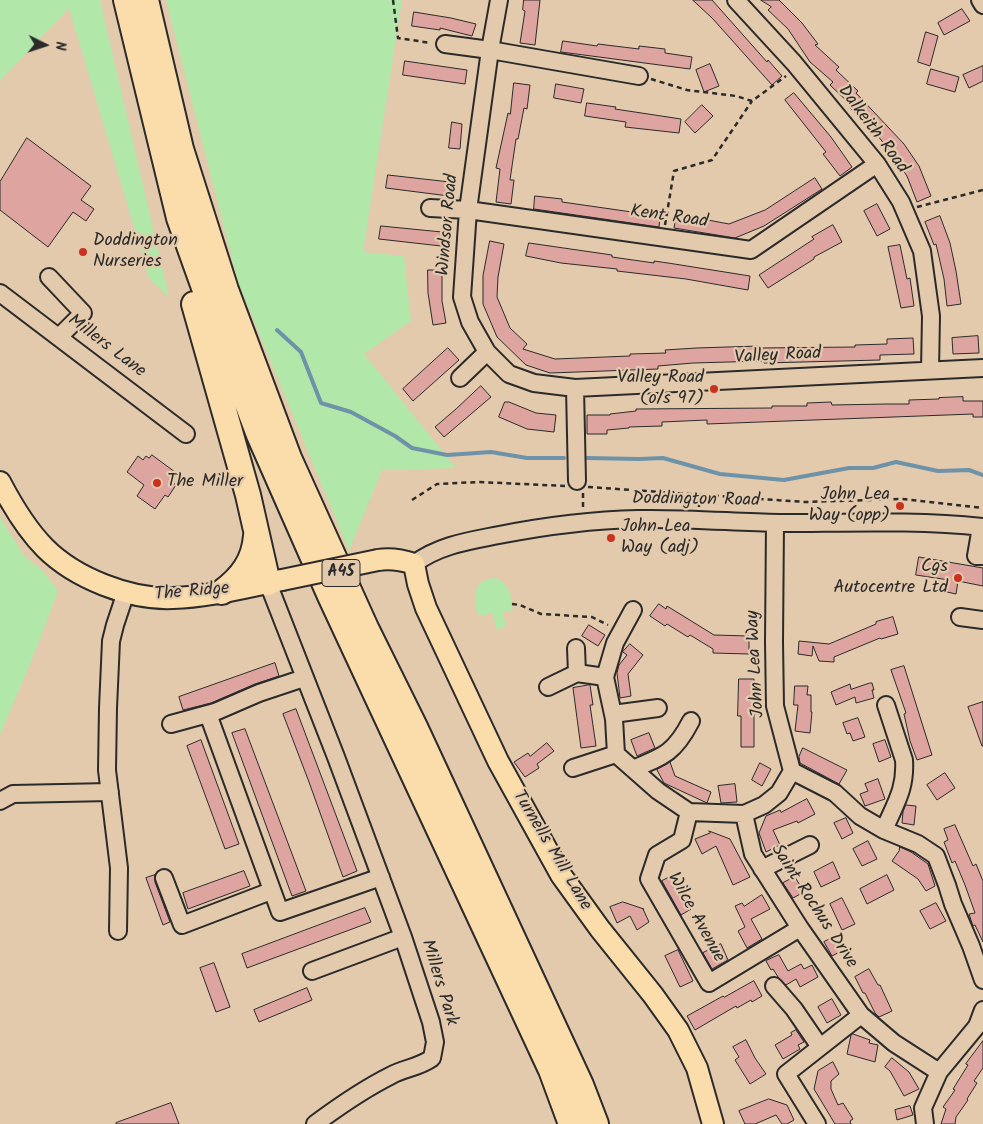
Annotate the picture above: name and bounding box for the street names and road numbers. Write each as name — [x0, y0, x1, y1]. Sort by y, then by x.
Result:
street label: Dalkeith Road — [832, 81, 912, 179]
street label: Windsor Road — [434, 173, 464, 277]
street label: Kent Road — [629, 202, 709, 234]
street label: Millers Lane — [63, 311, 149, 383]
street label: Valley Road — [734, 344, 822, 370]
street label: Doddington Road — [632, 489, 760, 513]
road number: A45 — [322, 560, 360, 586]
street label: The Ridge — [154, 579, 230, 607]
street label: John Lea Way — [743, 610, 771, 718]
street label: Turnells Mill Lane — [507, 787, 595, 915]
street label: Saint Rochus Drive — [765, 841, 861, 973]
street label: Wilce Avenue — [662, 869, 728, 967]
street label: Millers Park — [415, 937, 461, 1029]

